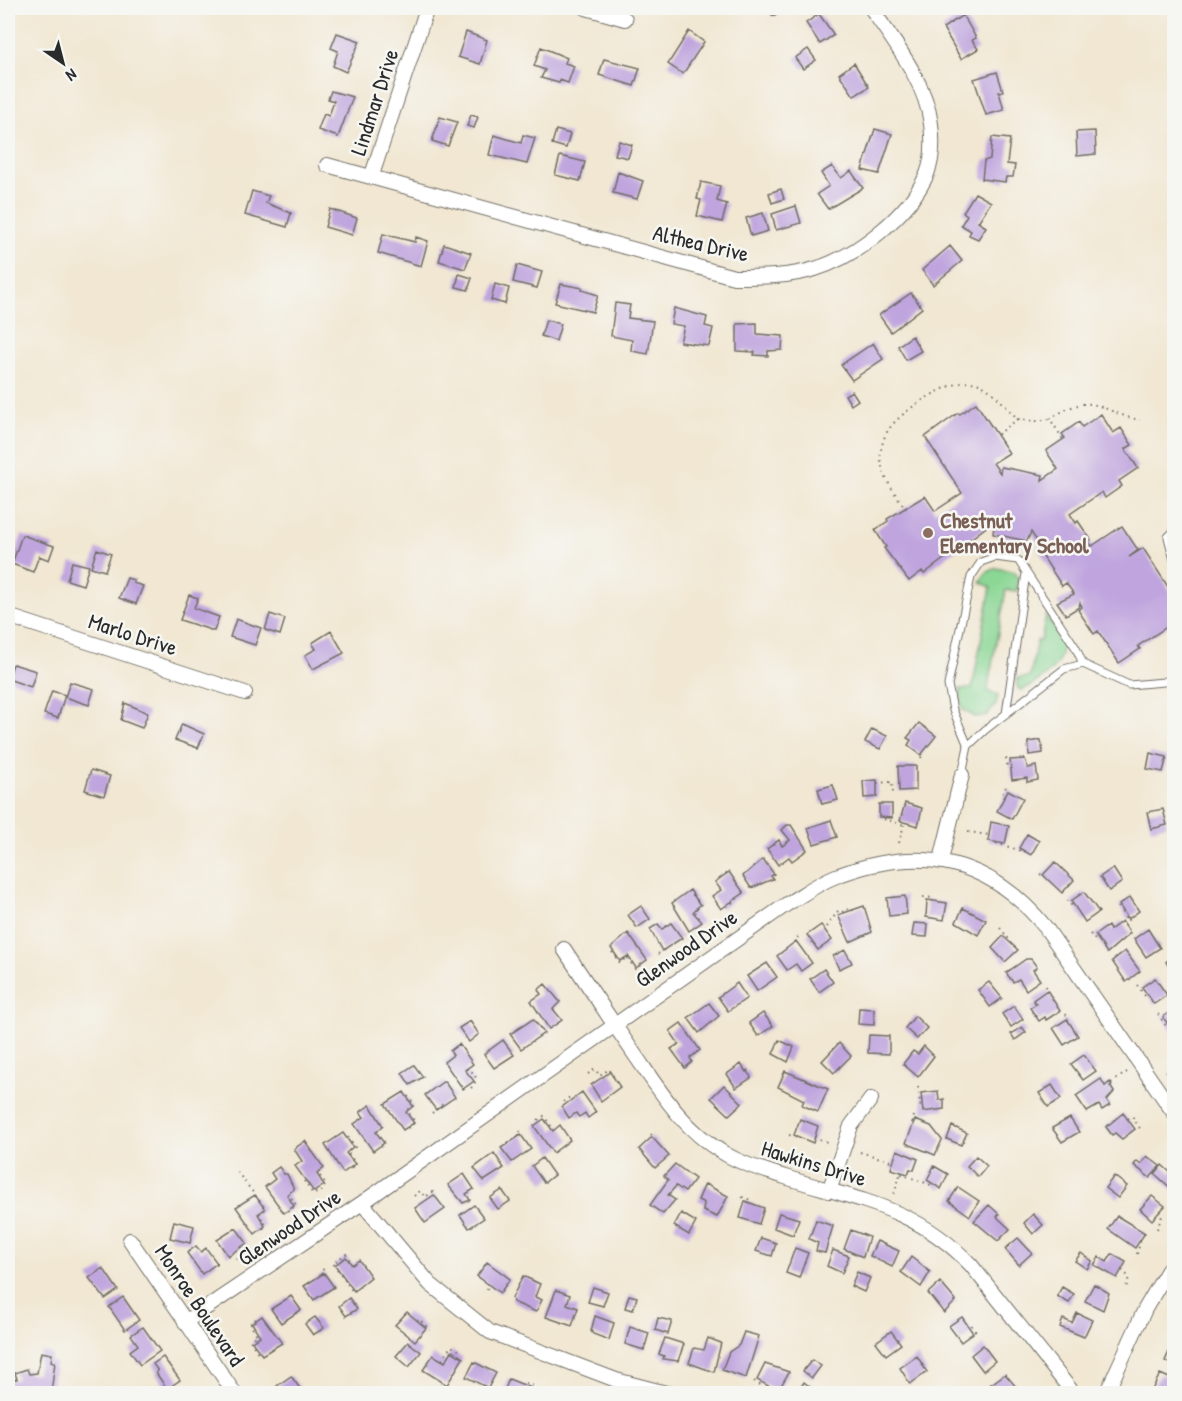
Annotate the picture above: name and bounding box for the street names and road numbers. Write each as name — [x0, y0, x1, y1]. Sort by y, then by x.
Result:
street label: Lindmar Drive — [343, 45, 405, 159]
street label: Althea Drive — [650, 217, 752, 269]
street label: Marlo Drive — [85, 606, 181, 662]
street label: Glenwood Drive — [629, 902, 743, 994]
street label: Hawkins Drive — [758, 1133, 870, 1193]
street label: Glenwood Drive — [232, 1181, 347, 1272]
street label: Monroe Boulevard — [148, 1238, 252, 1372]

